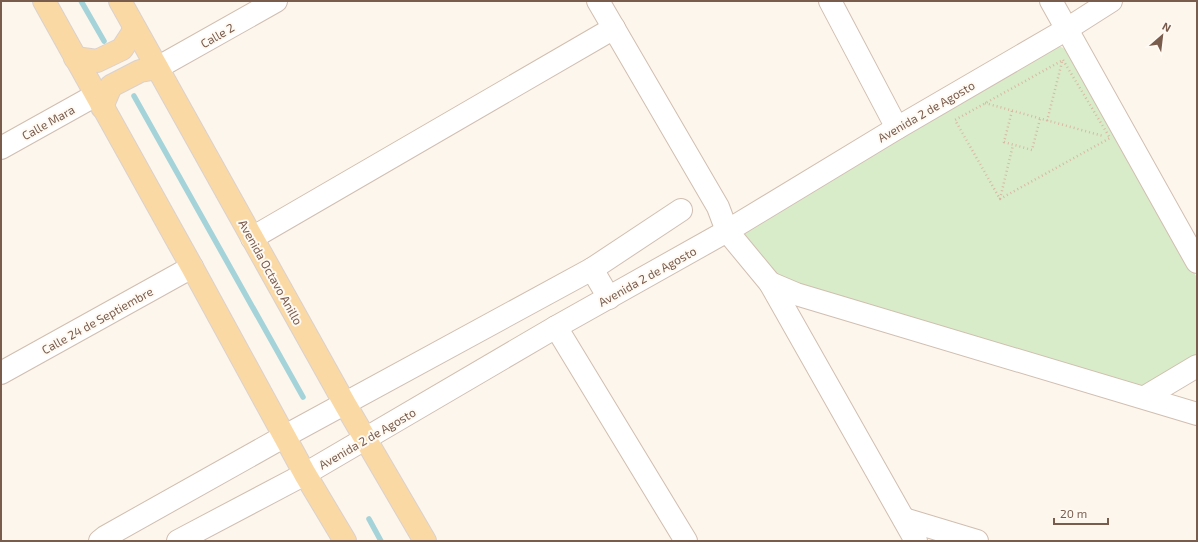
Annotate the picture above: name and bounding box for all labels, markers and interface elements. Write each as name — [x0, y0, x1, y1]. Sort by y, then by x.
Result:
north arrow — [1142, 16, 1182, 56]
text: N — [1160, 19, 1174, 34]
street label: Calle 2 — [198, 20, 236, 50]
street label: Avenida 2 de Agosto — [875, 77, 977, 144]
street label: Calle Mara — [19, 102, 77, 142]
street label: Avenida Octavo Anillo — [236, 217, 306, 327]
street label: Avenida 2 de Agosto — [596, 243, 698, 309]
street label: Calle 24 de Septiembre — [39, 284, 155, 356]
street label: Avenida 2 de Agosto — [316, 404, 418, 471]
scale bar — [1054, 500, 1108, 526]
text: 20 m — [1060, 506, 1087, 520]

